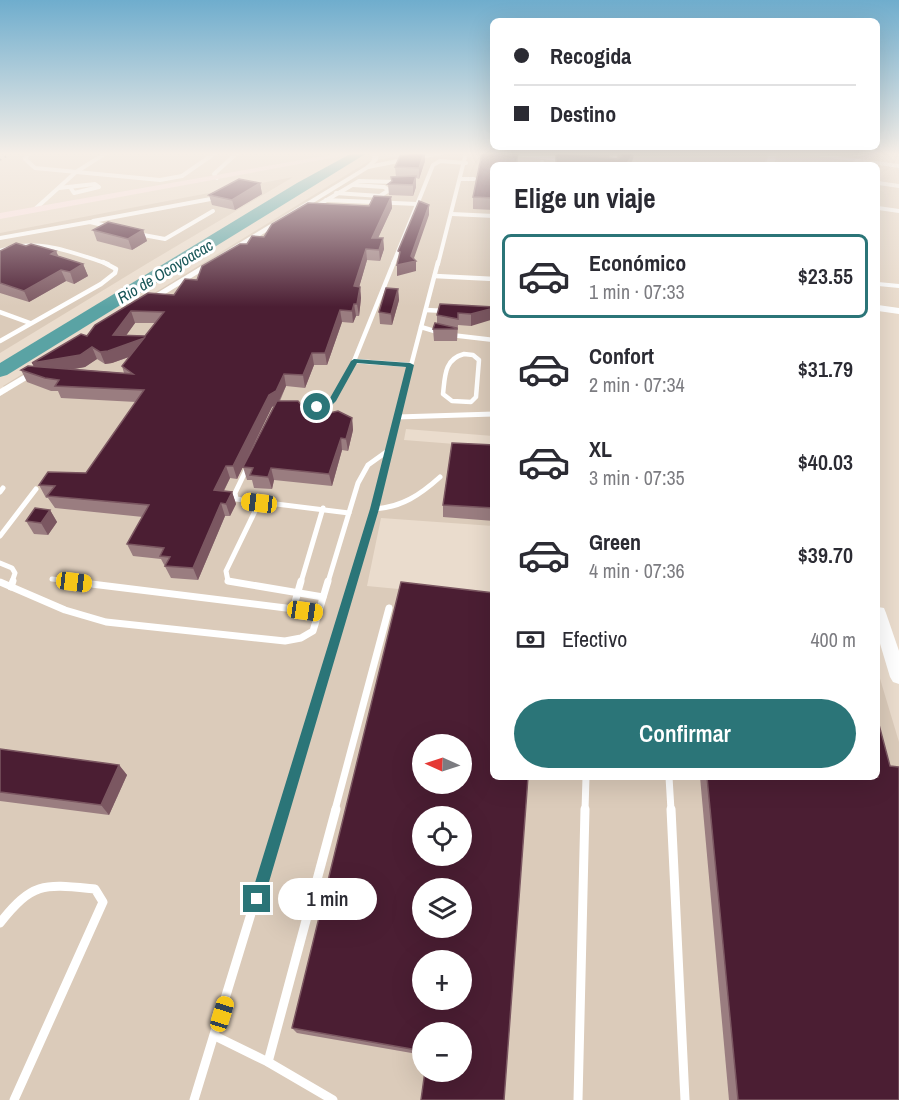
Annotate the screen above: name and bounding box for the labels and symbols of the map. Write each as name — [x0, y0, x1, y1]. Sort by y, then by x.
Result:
water label: Rio de Ocoyoacac — [113, 234, 217, 308]
route start — [303, 393, 330, 420]
car — [240, 492, 278, 514]
car — [55, 571, 93, 593]
car — [286, 600, 324, 622]
north arrow — [412, 734, 472, 794]
callout: 1 min — [278, 878, 377, 920]
route end — [243, 885, 270, 912]
car — [208, 994, 236, 1034]

